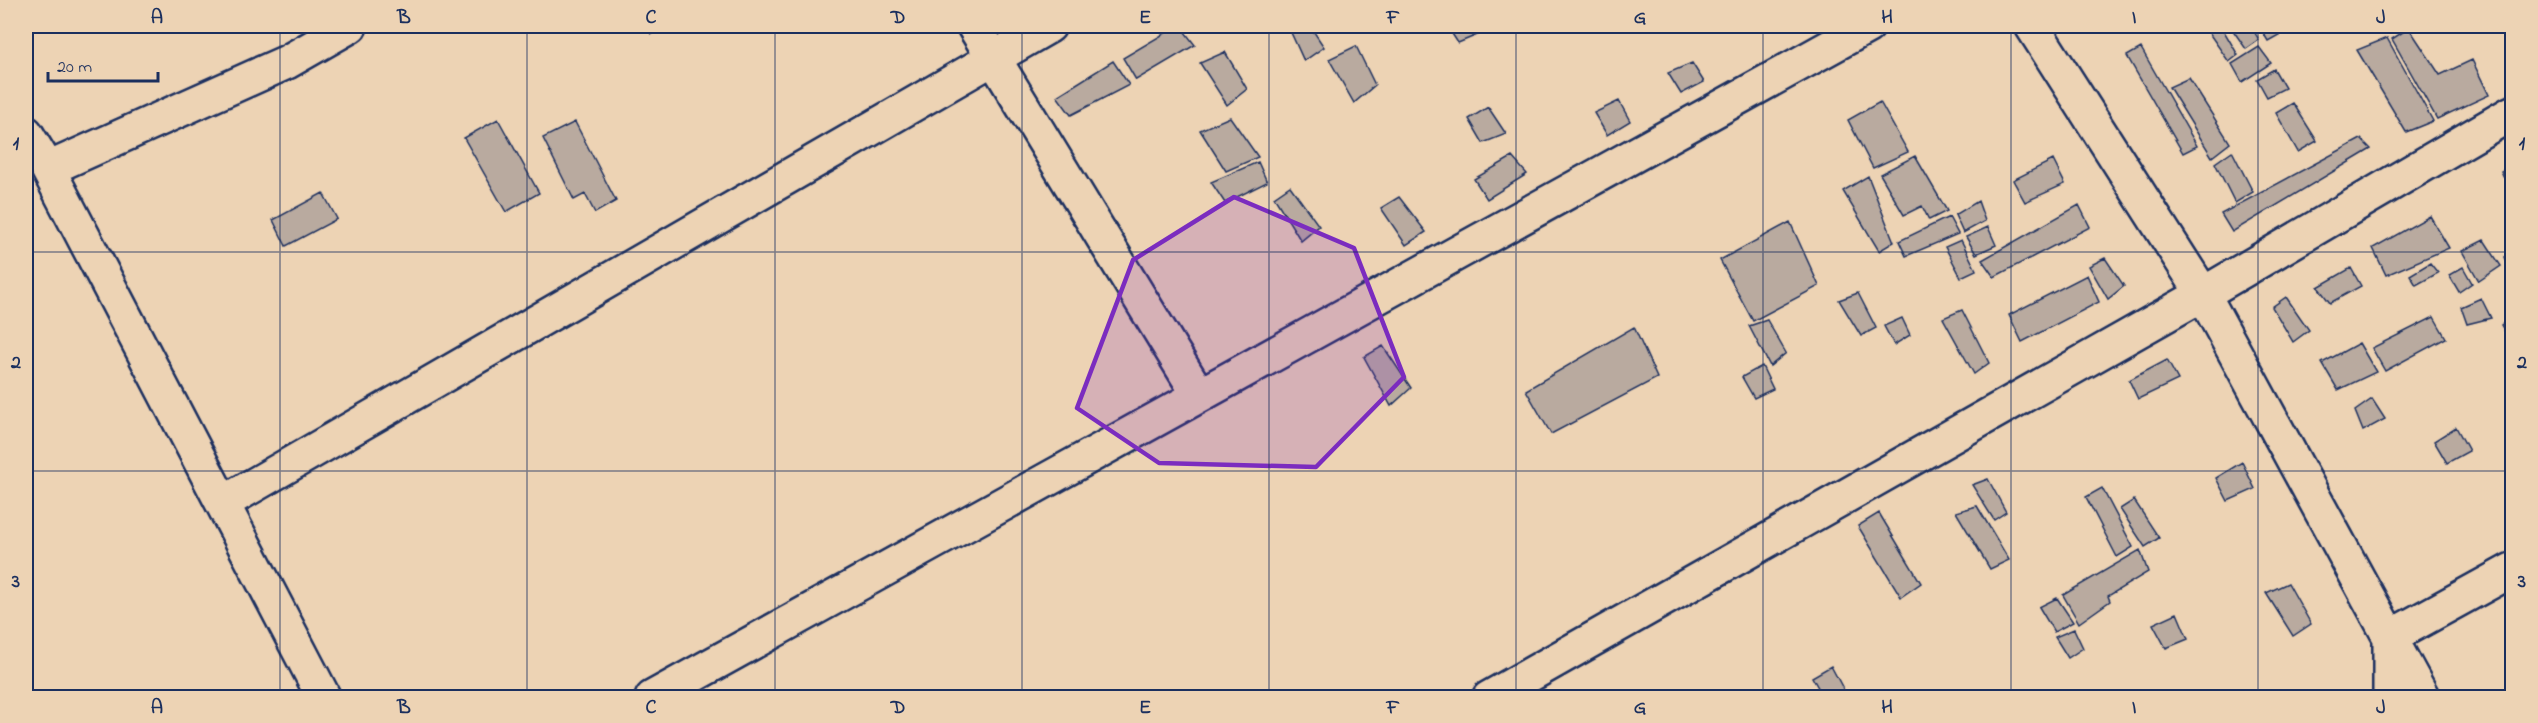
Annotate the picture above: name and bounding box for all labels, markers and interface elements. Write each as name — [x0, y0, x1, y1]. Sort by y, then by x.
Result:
text: A — [151, 4, 163, 33]
text: B — [396, 4, 411, 33]
text: C — [646, 4, 657, 33]
text: D — [890, 4, 905, 33]
text: E — [1139, 4, 1151, 33]
text: F — [1386, 4, 1400, 33]
text: G — [1634, 4, 1647, 33]
text: H — [1881, 4, 1893, 33]
text: I — [2132, 4, 2137, 33]
text: J — [2376, 4, 2386, 33]
scale bar — [48, 45, 158, 83]
text: 20 m — [57, 55, 92, 81]
text: 1 — [13, 130, 20, 159]
text: 1 — [2519, 130, 2526, 159]
text: 2 — [10, 349, 21, 378]
text: 2 — [2516, 349, 2527, 378]
text: 3 — [11, 568, 20, 597]
text: 3 — [2517, 568, 2526, 597]
text: A — [151, 694, 163, 723]
text: B — [396, 694, 411, 723]
text: C — [646, 694, 657, 723]
text: D — [890, 694, 905, 723]
text: E — [1139, 694, 1151, 723]
text: F — [1386, 694, 1400, 723]
text: G — [1634, 694, 1647, 723]
text: H — [1881, 694, 1893, 723]
text: I — [2132, 694, 2137, 723]
text: J — [2376, 694, 2386, 723]

